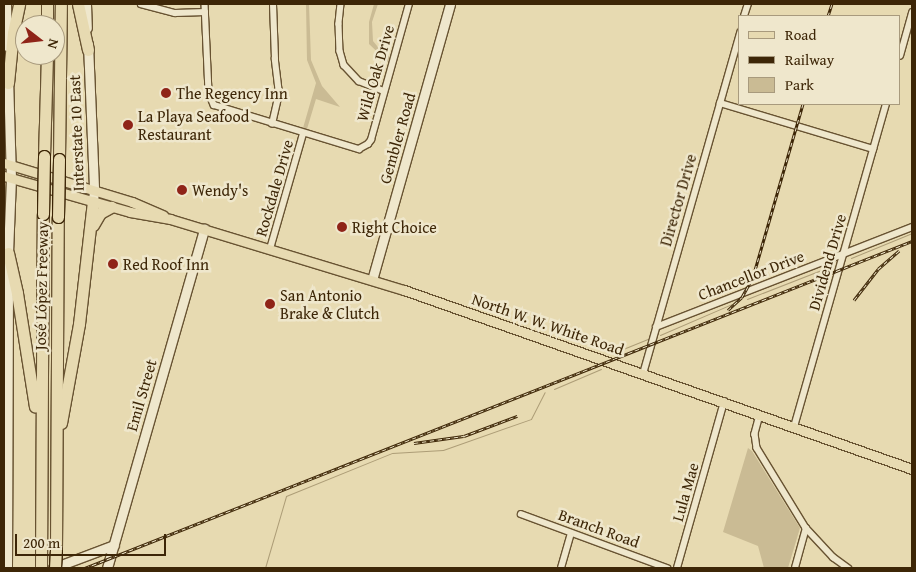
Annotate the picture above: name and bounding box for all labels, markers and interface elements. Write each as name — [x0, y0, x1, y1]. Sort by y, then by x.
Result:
north arrow — [15, 15, 65, 65]
legend — [738, 15, 901, 105]
street label: Wild Oak Drive — [352, 23, 398, 123]
text: Road — [785, 24, 816, 45]
text: N — [43, 37, 64, 51]
text: Railway — [785, 49, 834, 70]
street label: Interstate 10 East — [64, 74, 88, 192]
text: Park — [785, 74, 814, 95]
place label: The Regency Inn — [176, 83, 288, 103]
marker: The Regency Inn — [160, 87, 172, 99]
street label: Gembler Road — [375, 90, 419, 186]
place label: La Playa Seafood Restaurant — [138, 106, 249, 144]
marker: La Playa Seafood Restaurant — [122, 119, 134, 131]
street label: Rockdale Drive — [251, 137, 297, 239]
street label: Director Drive — [656, 152, 700, 248]
place label: Wendy's — [192, 180, 248, 200]
marker: Wendy's — [176, 184, 188, 196]
street label: Dividend Drive — [804, 211, 850, 313]
place label: Right Choice — [352, 217, 437, 237]
street label: José López Freeway — [30, 221, 52, 351]
marker: Right Choice — [336, 221, 348, 233]
street label: Chancellor Drive — [695, 246, 807, 304]
place label: Red Roof Inn — [123, 254, 209, 274]
marker: Red Roof Inn — [107, 258, 119, 270]
place label: San Antonio Brake & Clutch — [280, 285, 380, 323]
street label: North W. W. White Road — [469, 289, 627, 359]
marker: San Antonio Brake & Clutch — [264, 298, 276, 310]
street label: Emil Street — [122, 357, 160, 433]
street label: Lula Mae — [667, 460, 703, 524]
street label: Branch Road — [556, 504, 642, 552]
scale bar — [18, 524, 169, 556]
text: 200 m — [23, 532, 60, 553]

